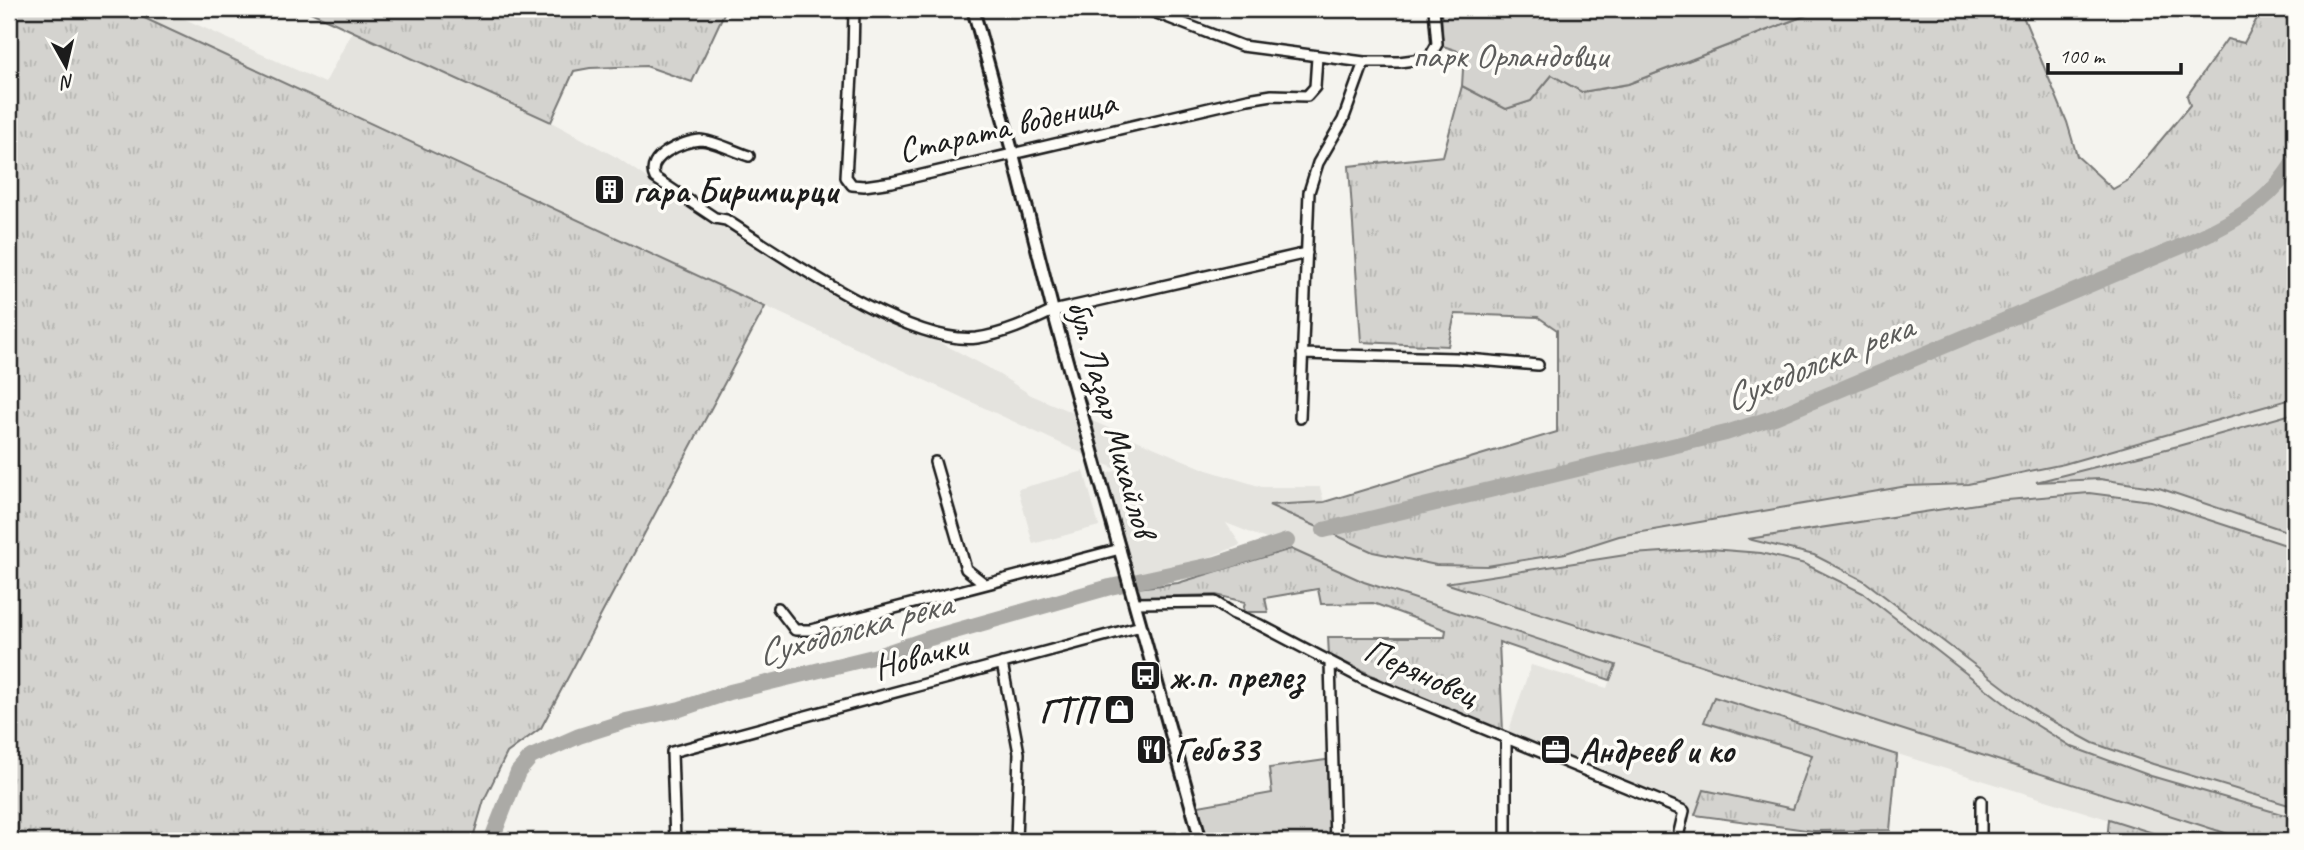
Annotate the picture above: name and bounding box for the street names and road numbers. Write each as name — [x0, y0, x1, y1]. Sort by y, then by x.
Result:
street label: Старата воденица — [894, 79, 1123, 173]
street label: бул. Лазар Михайлов — [1057, 295, 1169, 547]
street label: Новачки — [868, 621, 975, 690]
street label: Перяновец — [1357, 627, 1486, 717]

